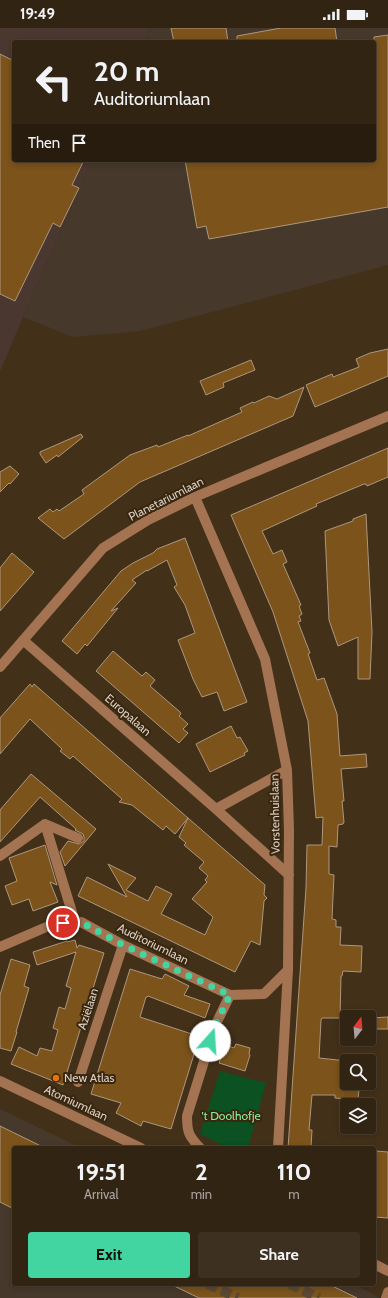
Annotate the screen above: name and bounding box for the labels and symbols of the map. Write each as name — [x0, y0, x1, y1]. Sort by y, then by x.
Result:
street label: Planetariumlaan — [126, 473, 206, 524]
street label: Europalaan — [102, 690, 155, 739]
street label: Vorstenhuislaan — [266, 774, 283, 854]
pin — [46, 906, 80, 940]
street label: Auditoriumlaan — [115, 920, 192, 967]
street label: Aziëlaan — [74, 986, 101, 1032]
north arrow — [340, 1010, 376, 1046]
position arrow — [189, 1020, 231, 1062]
place label: New Atlas — [64, 1070, 115, 1085]
marker: New Atlas — [51, 1073, 61, 1083]
street label: Atomiumlaan — [42, 1081, 111, 1124]
park label: 't Doolhofje — [201, 1108, 261, 1123]

